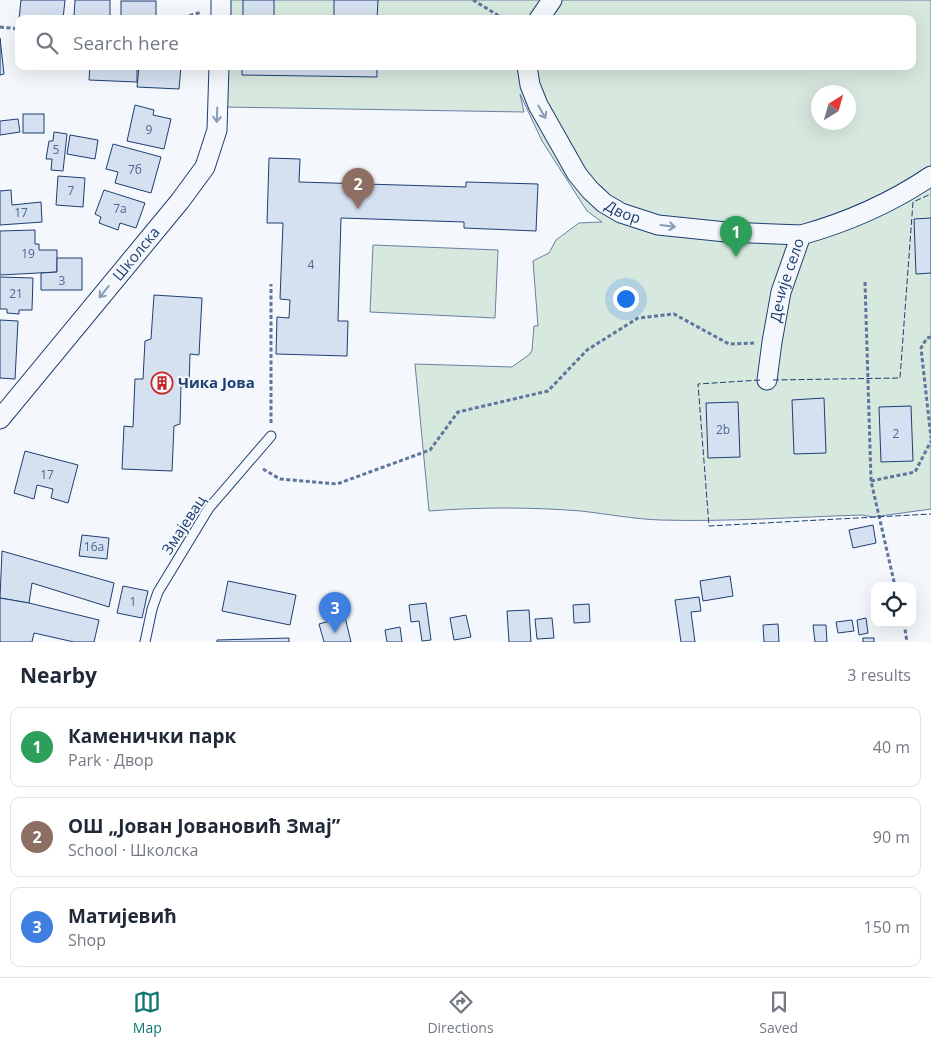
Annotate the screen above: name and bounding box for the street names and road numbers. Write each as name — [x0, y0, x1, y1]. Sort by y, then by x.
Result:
street label: Двор — [602, 195, 643, 228]
street label: Школска — [107, 222, 164, 284]
street label: Дечије село — [765, 235, 808, 324]
street label: Змајевац — [157, 491, 210, 558]

